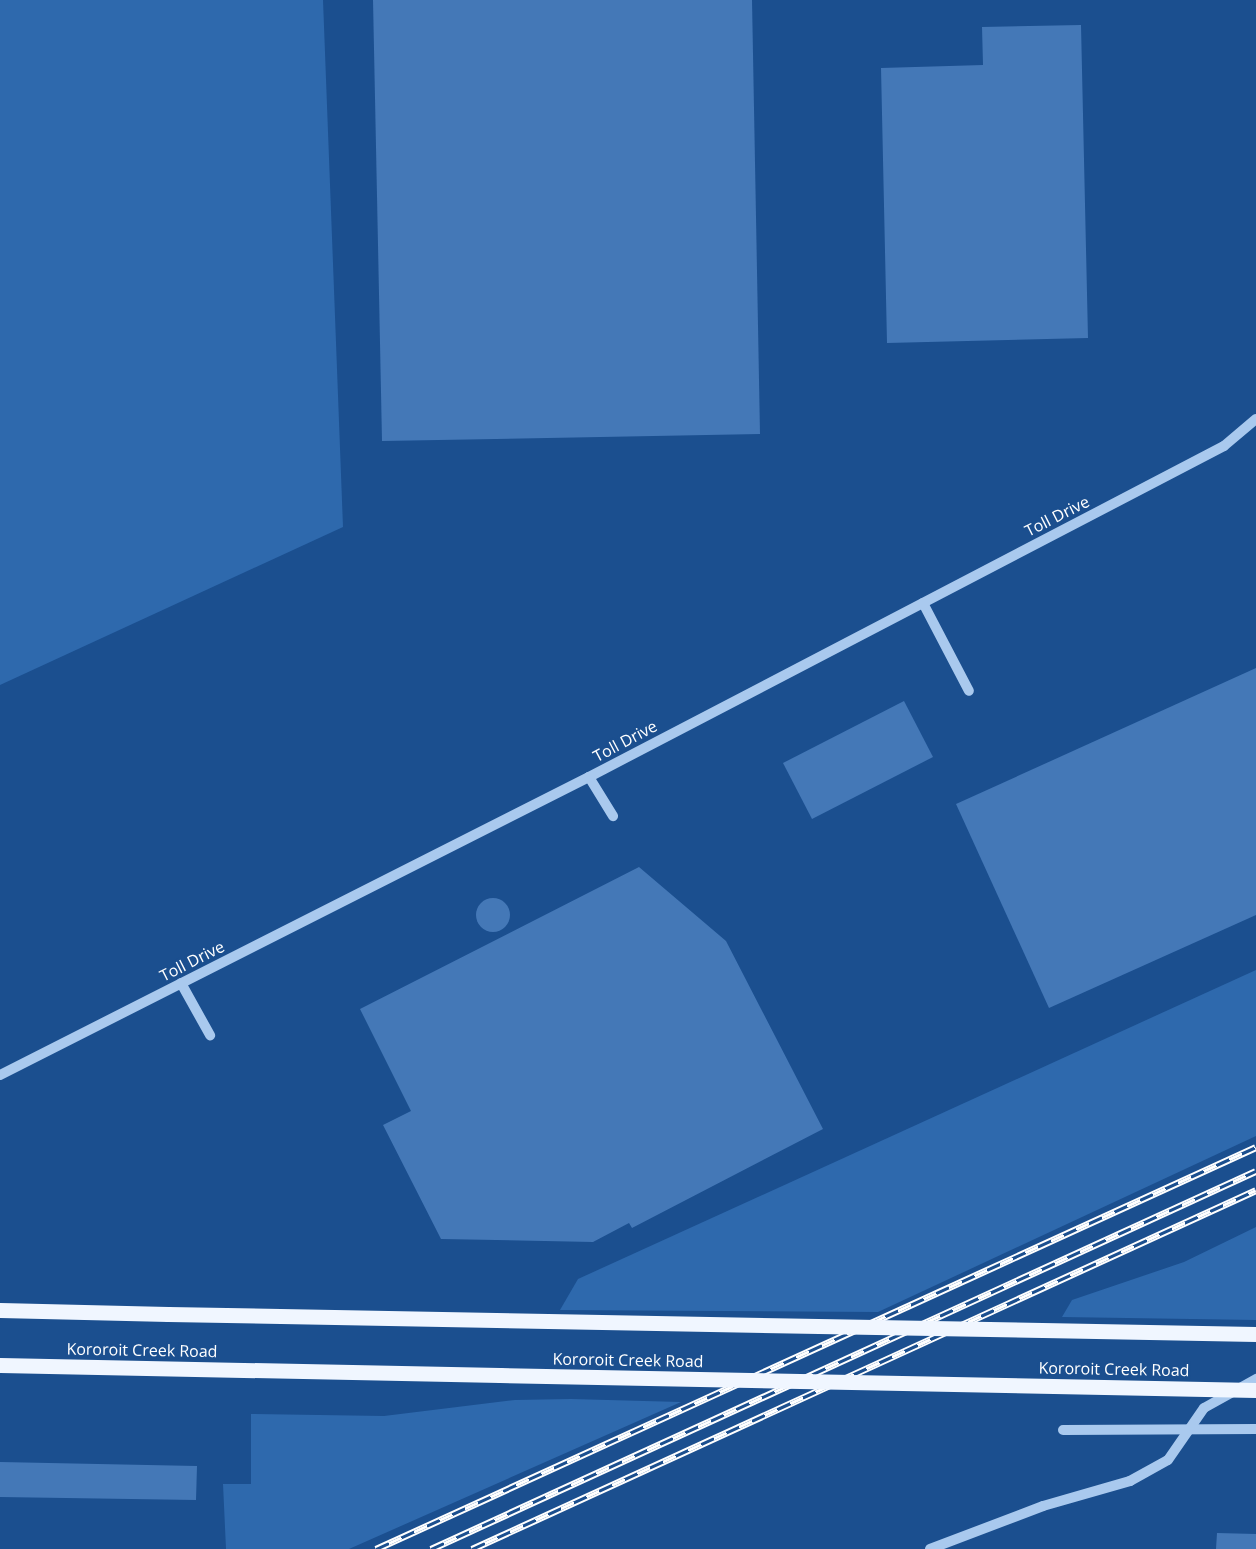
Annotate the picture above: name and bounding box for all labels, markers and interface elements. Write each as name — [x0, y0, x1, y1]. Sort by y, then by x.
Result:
street label: Toll Drive — [1022, 492, 1092, 540]
street label: Toll Drive — [590, 716, 660, 766]
street label: Toll Drive — [157, 937, 227, 985]
street label: Kororoit Creek Road — [66, 1339, 218, 1361]
street label: Kororoit Creek Road — [552, 1349, 704, 1371]
street label: Kororoit Creek Road — [1038, 1358, 1190, 1380]

